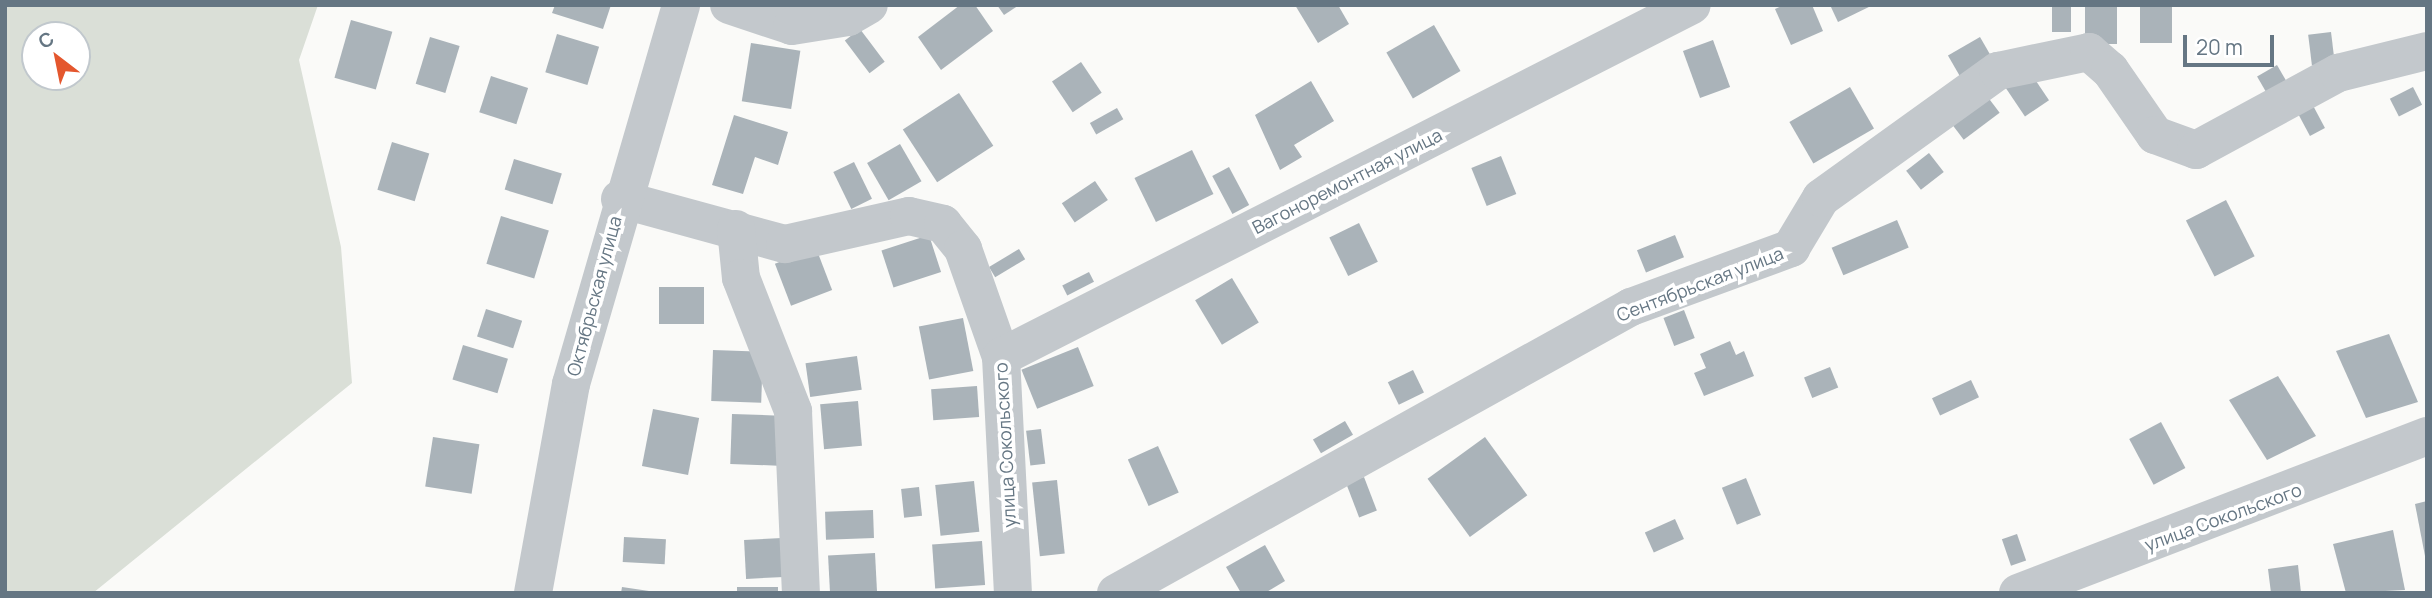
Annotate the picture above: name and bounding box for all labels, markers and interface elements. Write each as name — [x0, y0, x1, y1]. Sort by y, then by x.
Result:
north arrow — [21, 21, 91, 91]
scale bar — [2187, 21, 2278, 65]
text: С — [33, 25, 59, 55]
text: 20 m — [2196, 33, 2243, 61]
street label: Вагоноремонтная улица — [1249, 124, 1445, 238]
street label: Октябрьская улица — [562, 214, 626, 378]
street label: Сентябрьская улица — [1614, 242, 1786, 326]
street label: улица Сокольского — [990, 362, 1020, 528]
street label: улица Сокольского — [2142, 479, 2304, 555]

